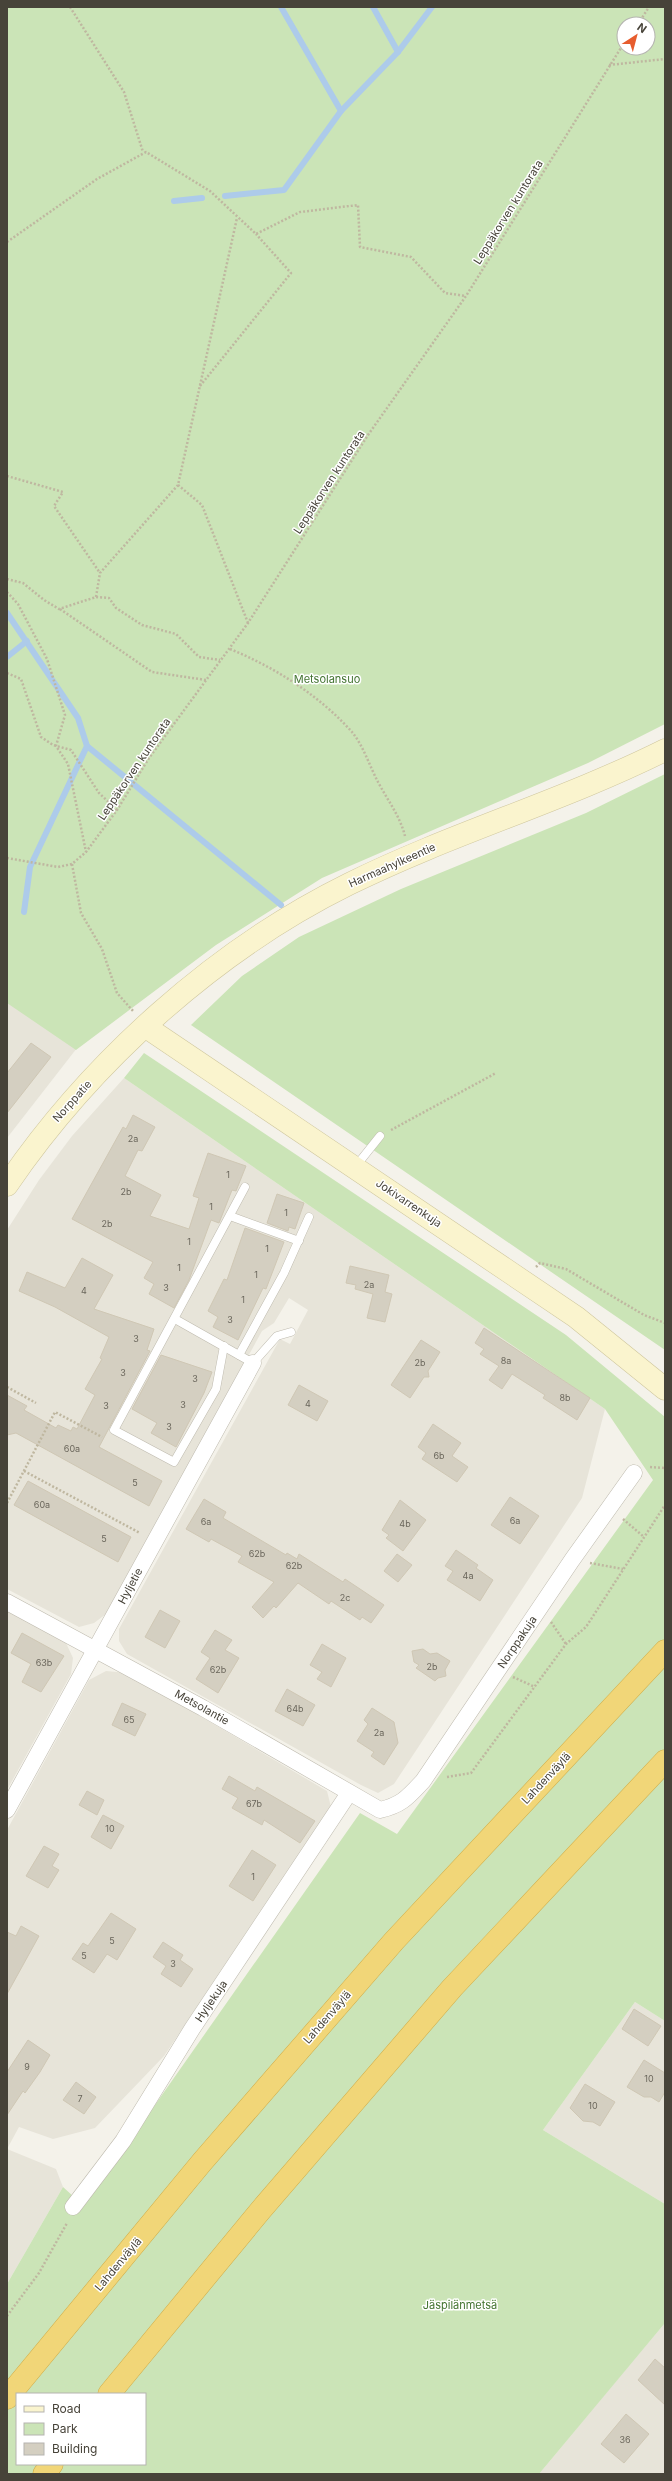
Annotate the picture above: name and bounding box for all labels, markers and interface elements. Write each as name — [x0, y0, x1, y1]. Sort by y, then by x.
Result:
north arrow — [616, 16, 656, 56]
text: N — [634, 20, 649, 36]
street label: Leppäkorven kuntorata — [470, 157, 546, 267]
street label: Leppäkorven kuntorata — [290, 428, 368, 536]
park label: Metsolansuo — [294, 672, 361, 686]
street label: Leppäkorven kuntorata — [95, 715, 173, 823]
street label: Harmaahylkeentie — [346, 840, 438, 890]
street label: Norppatie — [50, 1077, 94, 1125]
house number: 2a — [128, 1133, 138, 1144]
house number: 1 — [226, 1169, 230, 1180]
street label: Jokivarrenkuja — [373, 1176, 445, 1230]
house number: 2b — [121, 1186, 132, 1197]
house number: 1 — [209, 1201, 213, 1212]
house number: 1 — [284, 1207, 288, 1218]
house number: 2b — [102, 1218, 113, 1229]
house number: 1 — [187, 1236, 191, 1247]
house number: 1 — [265, 1243, 269, 1254]
house number: 1 — [177, 1262, 181, 1273]
house number: 1 — [254, 1269, 258, 1280]
house number: 2a — [364, 1279, 374, 1290]
house number: 3 — [163, 1282, 169, 1293]
house number: 4 — [81, 1285, 87, 1296]
house number: 1 — [241, 1294, 245, 1305]
house number: 3 — [227, 1314, 233, 1325]
house number: 3 — [133, 1333, 139, 1344]
house number: 8a — [501, 1355, 511, 1366]
house number: 2b — [415, 1357, 426, 1368]
house number: 3 — [120, 1367, 126, 1378]
house number: 3 — [192, 1373, 198, 1384]
house number: 8b — [559, 1392, 571, 1403]
house number: 4 — [305, 1398, 311, 1409]
house number: 3 — [180, 1399, 186, 1410]
house number: 3 — [103, 1400, 109, 1411]
house number: 3 — [166, 1421, 172, 1432]
house number: 60a — [64, 1443, 80, 1454]
house number: 6b — [433, 1450, 445, 1461]
house number: 5 — [132, 1477, 138, 1488]
house number: 60a — [34, 1499, 50, 1510]
house number: 6a — [510, 1515, 520, 1526]
house number: 6a — [201, 1516, 211, 1527]
house number: 4b — [399, 1518, 411, 1529]
house number: 5 — [101, 1533, 107, 1544]
house number: 62b — [249, 1548, 266, 1559]
house number: 62b — [286, 1560, 303, 1571]
street label: Hyljetie — [115, 1566, 145, 1606]
house number: 4a — [463, 1570, 473, 1581]
house number: 2c — [340, 1592, 350, 1603]
street label: Norppakuja — [494, 1613, 540, 1671]
house number: 63b — [36, 1657, 53, 1668]
house number: 2b — [427, 1661, 438, 1672]
house number: 62b — [210, 1664, 227, 1675]
street label: Metsolantie — [172, 1686, 232, 1728]
house number: 64b — [287, 1703, 304, 1714]
house number: 65 — [123, 1714, 135, 1725]
house number: 2a — [374, 1727, 384, 1738]
street label: Lahdenväylä — [519, 1749, 573, 1807]
house number: 67b — [246, 1798, 263, 1809]
house number: 10 — [105, 1823, 115, 1834]
house number: 1 — [251, 1871, 255, 1882]
house number: 5 — [109, 1935, 115, 1946]
house number: 5 — [81, 1950, 87, 1961]
house number: 3 — [170, 1958, 176, 1969]
street label: Hyljekuja — [192, 1977, 230, 2025]
street label: Lahdenväylä — [300, 1988, 354, 2046]
house number: 9 — [24, 2061, 30, 2072]
house number: 10 — [644, 2073, 654, 2084]
house number: 7 — [77, 2093, 83, 2104]
house number: 10 — [588, 2100, 598, 2111]
street label: Lahdenväylä — [92, 2234, 144, 2294]
park label: Jäspilänmetsä — [423, 2298, 497, 2312]
legend — [16, 2393, 146, 2465]
text: Road — [52, 2401, 81, 2416]
text: Park — [52, 2421, 78, 2436]
house number: 36 — [619, 2434, 631, 2445]
text: Building — [52, 2441, 97, 2456]

